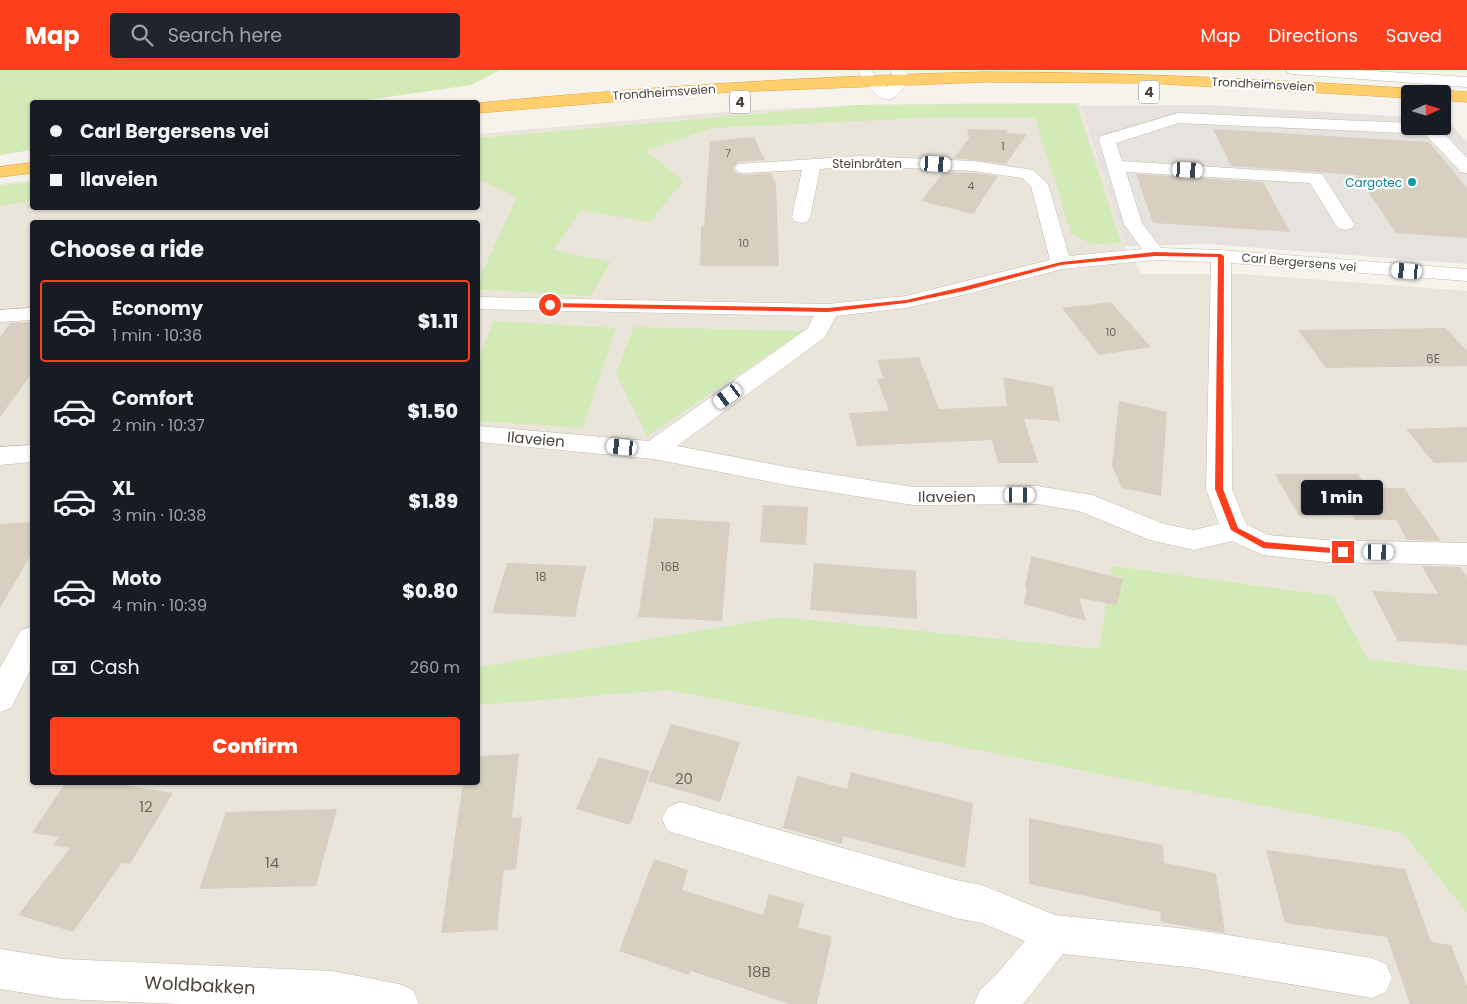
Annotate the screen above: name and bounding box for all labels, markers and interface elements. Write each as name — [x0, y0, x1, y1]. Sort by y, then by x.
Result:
search box — [110, 13, 460, 58]
text: Map — [25, 19, 80, 52]
icon: search — [128, 21, 156, 49]
text: Search here — [168, 22, 282, 49]
text: Map — [1201, 23, 1240, 48]
text: Directions — [1268, 23, 1358, 48]
text: Saved — [1386, 23, 1442, 48]
street label: Trondheimsveien — [1211, 73, 1315, 95]
street label: Trondheimsveien — [612, 80, 716, 104]
road number: 4 — [1139, 81, 1159, 104]
north arrow — [1401, 85, 1451, 135]
map controls — [1401, 85, 1451, 135]
road number: 4 — [730, 91, 750, 114]
text: Carl Bergersens vei — [80, 118, 269, 145]
house number: 1 — [1001, 138, 1005, 154]
house number: 7 — [725, 145, 731, 161]
street label: Steinbråten — [832, 155, 902, 172]
car — [920, 156, 951, 172]
car — [1172, 162, 1203, 178]
text: Ilaveien — [80, 166, 158, 193]
place label: Cargotec — [1345, 174, 1402, 191]
marker: Cargotec — [1406, 176, 1418, 188]
house number: 4 — [968, 178, 975, 194]
text: Choose a ride — [50, 234, 204, 265]
house number: 10 — [739, 235, 749, 251]
street label: Carl Bergersens vei — [1241, 249, 1357, 275]
car — [1391, 262, 1422, 280]
route start — [539, 294, 561, 316]
text: Economy — [112, 295, 203, 322]
icon: car — [52, 299, 97, 344]
text: $1.11 — [418, 308, 458, 335]
text: 1 min · 10:36 — [112, 324, 202, 347]
house number: 10 — [1106, 324, 1116, 340]
house number: 6E — [1426, 350, 1440, 367]
car — [711, 381, 744, 411]
text: Comfort — [112, 385, 194, 412]
icon: car — [52, 389, 97, 434]
text: $1.50 — [407, 398, 458, 425]
text: 2 min · 10:37 — [112, 414, 205, 437]
street label: Ilaveien — [506, 426, 566, 452]
car — [606, 438, 637, 456]
text: XL — [112, 475, 135, 502]
icon: car — [52, 479, 97, 524]
callout: 1 min — [1302, 480, 1384, 514]
street label: Ilaveien — [918, 486, 976, 507]
text: 1 min — [1321, 486, 1363, 509]
text: $1.89 — [408, 488, 458, 515]
car — [1005, 488, 1035, 503]
text: 3 min · 10:38 — [112, 504, 206, 527]
route end — [1332, 541, 1354, 563]
car — [1363, 544, 1394, 560]
house number: 16B — [661, 558, 679, 575]
text: Moto — [112, 565, 161, 592]
house number: 18 — [535, 568, 547, 585]
icon: car — [52, 569, 97, 614]
text: $0.80 — [402, 578, 458, 605]
text: 4 min · 10:39 — [112, 594, 207, 617]
icon: cash — [50, 654, 78, 682]
text: Cash — [90, 654, 140, 681]
text: 260 m — [410, 656, 460, 679]
button: Confirm — [50, 717, 460, 775]
house number: 20 — [675, 768, 693, 789]
house number: 12 — [139, 796, 153, 817]
house number: 14 — [265, 852, 279, 873]
house number: 18B — [747, 961, 771, 982]
street label: Woldbakken — [144, 970, 256, 1000]

